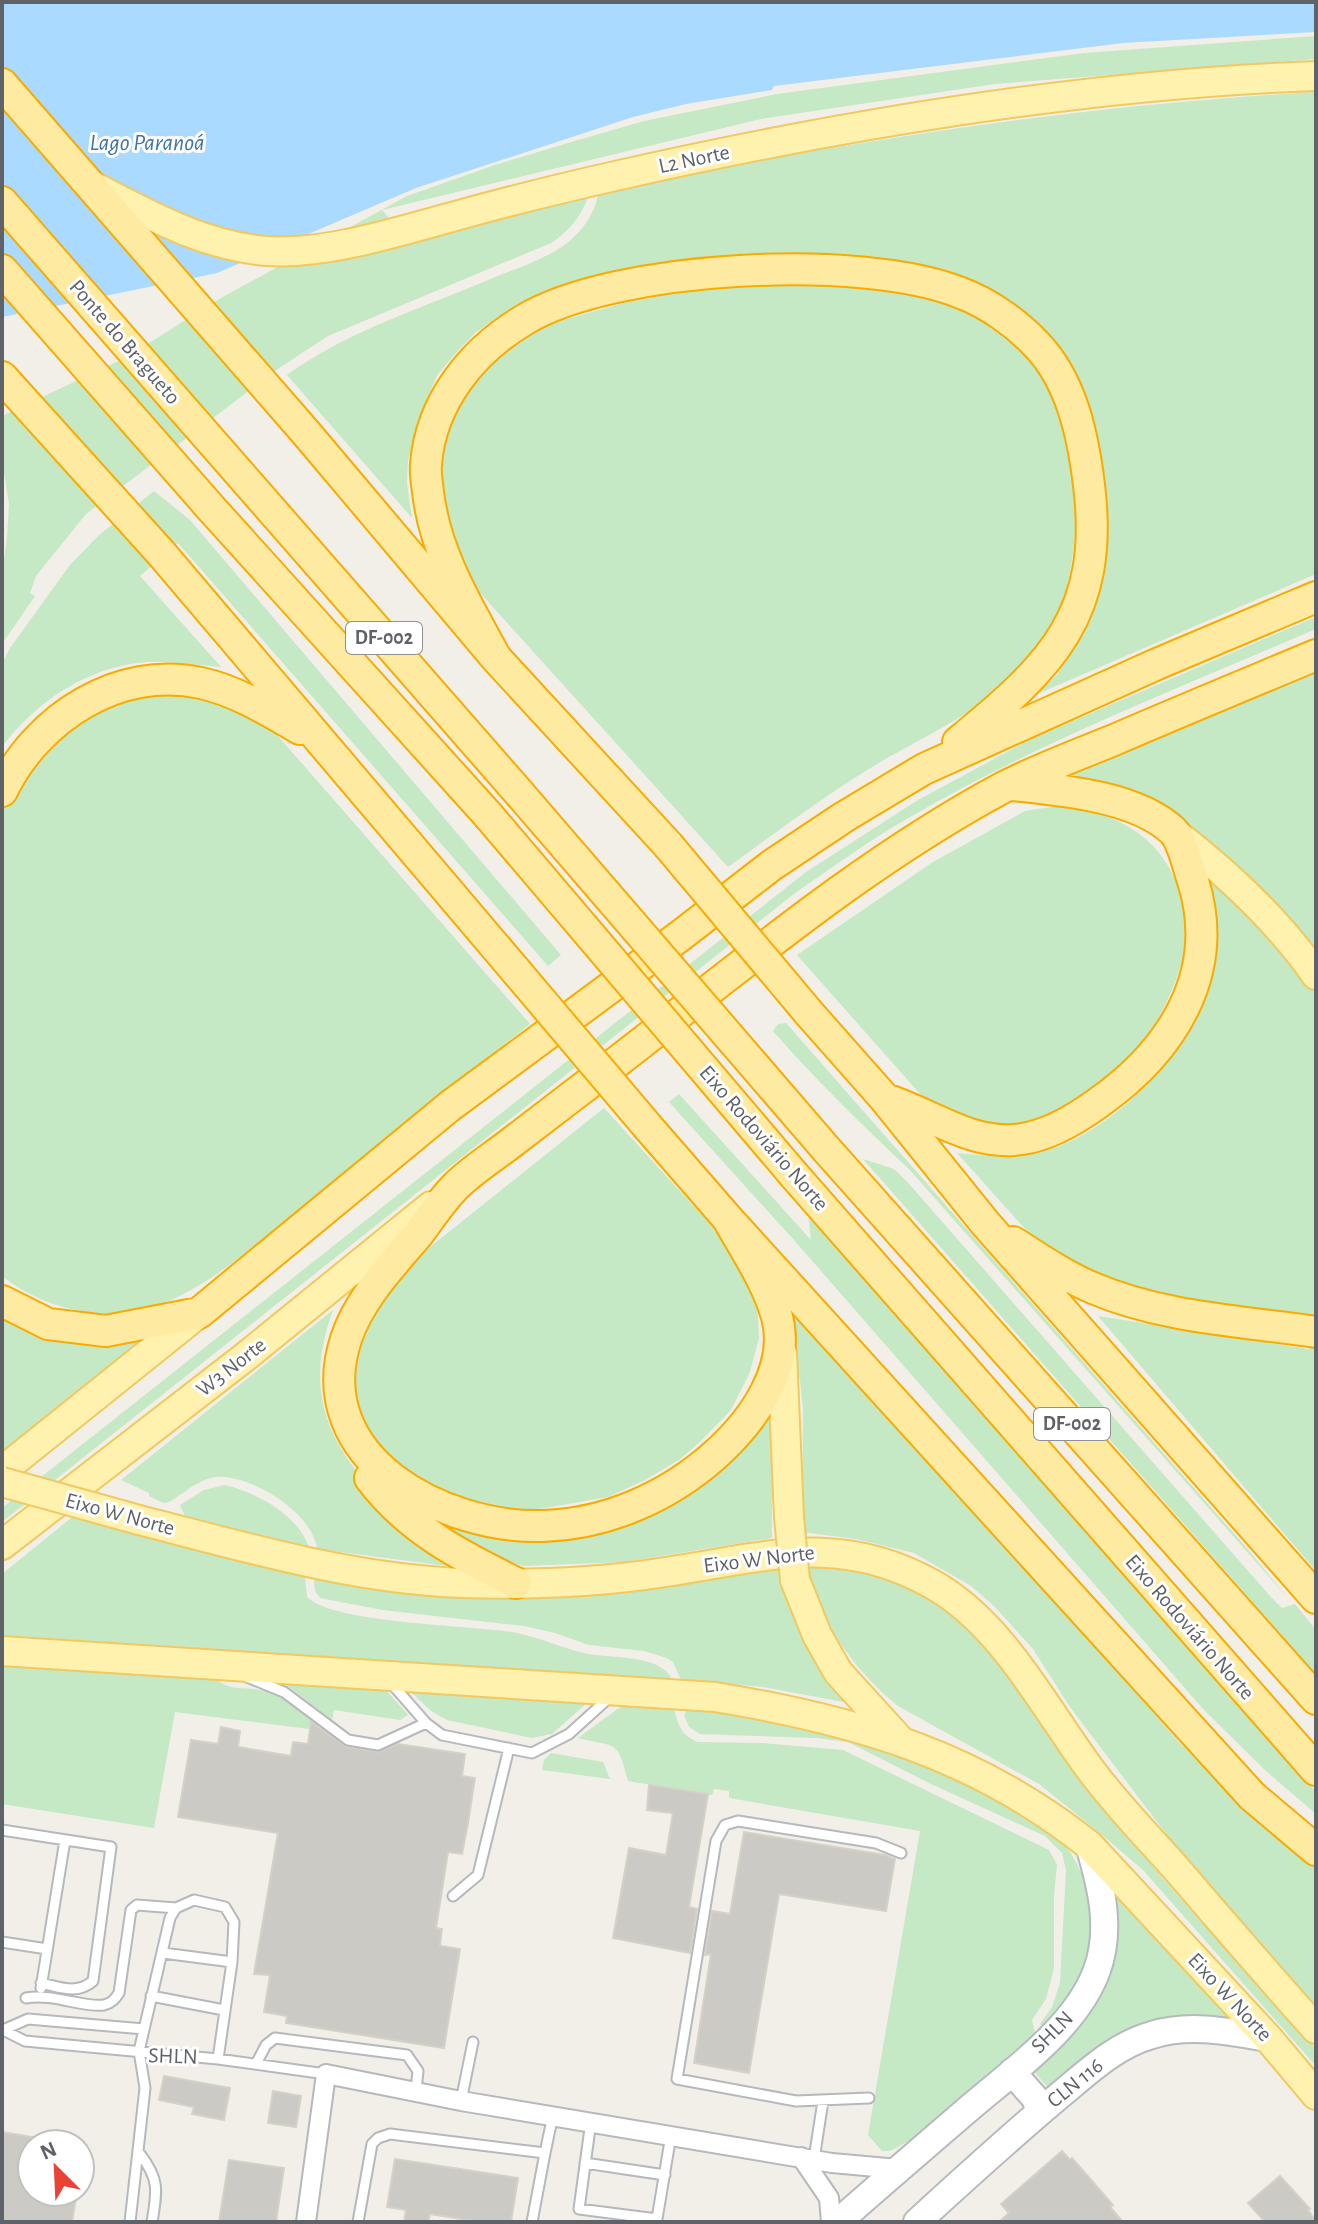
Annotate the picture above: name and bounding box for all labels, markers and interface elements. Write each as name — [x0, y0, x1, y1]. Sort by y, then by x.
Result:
water label: Lago Paranoá — [89, 131, 205, 155]
street label: L2 Norte — [657, 141, 731, 177]
street label: Ponte do Bragueto — [65, 276, 185, 408]
road number: DF-002 — [346, 622, 422, 654]
street label: Eixo Rodoviário Norte — [695, 1061, 833, 1215]
street label: W3 Norte — [192, 1333, 270, 1401]
road number: DF-002 — [1034, 1408, 1110, 1440]
street label: Eixo W Norte — [63, 1489, 177, 1539]
street label: Eixo W Norte — [702, 1541, 816, 1577]
street label: Eixo Rodoviário Norte — [1121, 1550, 1259, 1704]
street label: Eixo W Norte — [1184, 1949, 1276, 2045]
street label: SHLN — [1027, 2007, 1077, 2057]
street label: SHLN — [148, 2044, 198, 2068]
street label: CLN 116 — [1043, 2054, 1107, 2112]
north arrow — [16, 2128, 96, 2208]
text: N — [37, 2137, 60, 2164]

